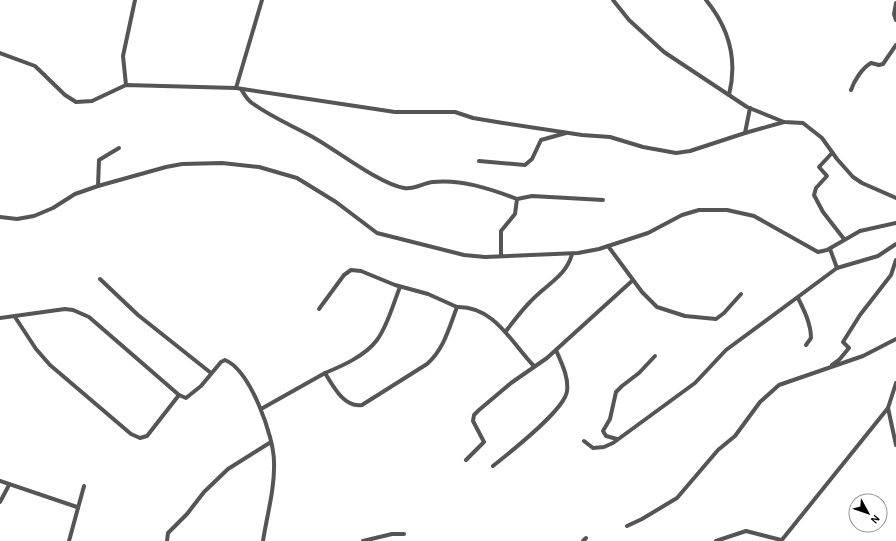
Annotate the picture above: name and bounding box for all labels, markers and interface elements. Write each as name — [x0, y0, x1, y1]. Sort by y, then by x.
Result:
north arrow — [848, 493, 888, 533]
text: N — [869, 513, 882, 526]

